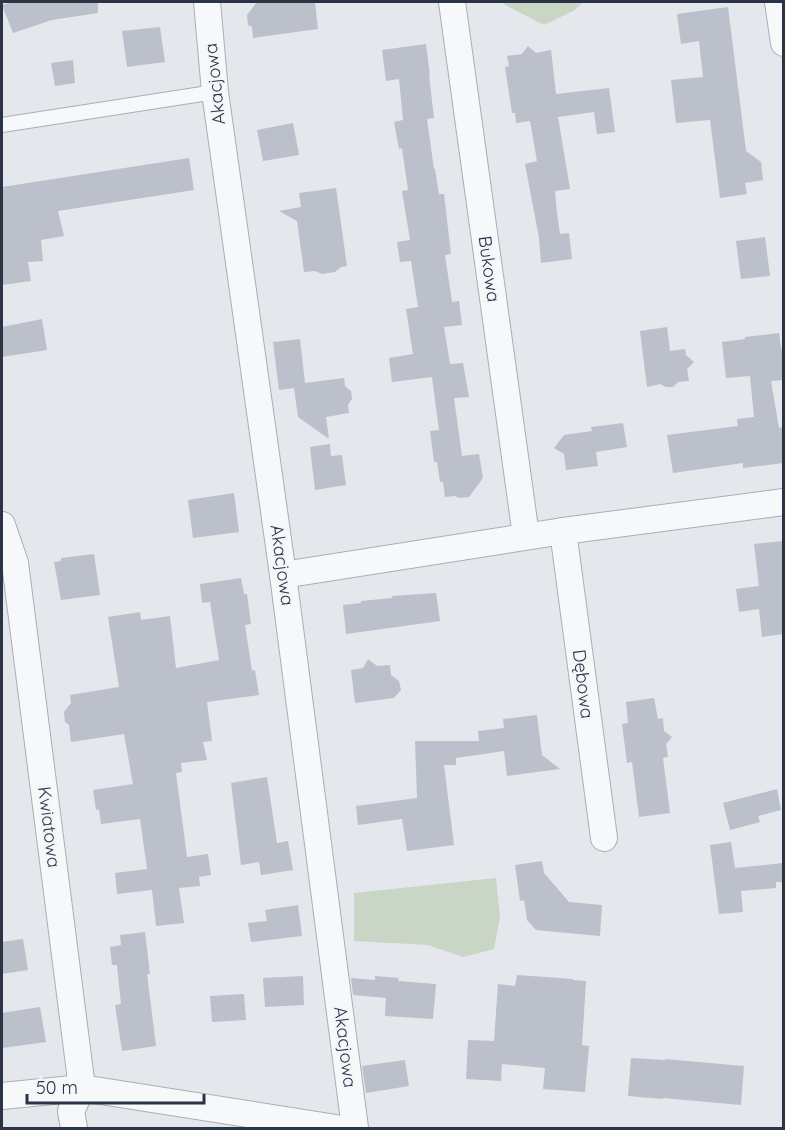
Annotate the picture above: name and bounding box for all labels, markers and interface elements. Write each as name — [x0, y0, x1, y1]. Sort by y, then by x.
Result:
street label: Akacjowa — [199, 42, 230, 126]
street label: Bukowa — [473, 234, 506, 304]
street label: Akacjowa — [265, 523, 300, 607]
street label: Dębowa — [568, 648, 599, 720]
street label: Kwiatowa — [33, 785, 66, 869]
street label: Akacjowa — [329, 1005, 362, 1089]
scale bar — [27, 1067, 204, 1105]
text: 50 m — [36, 1076, 78, 1099]

